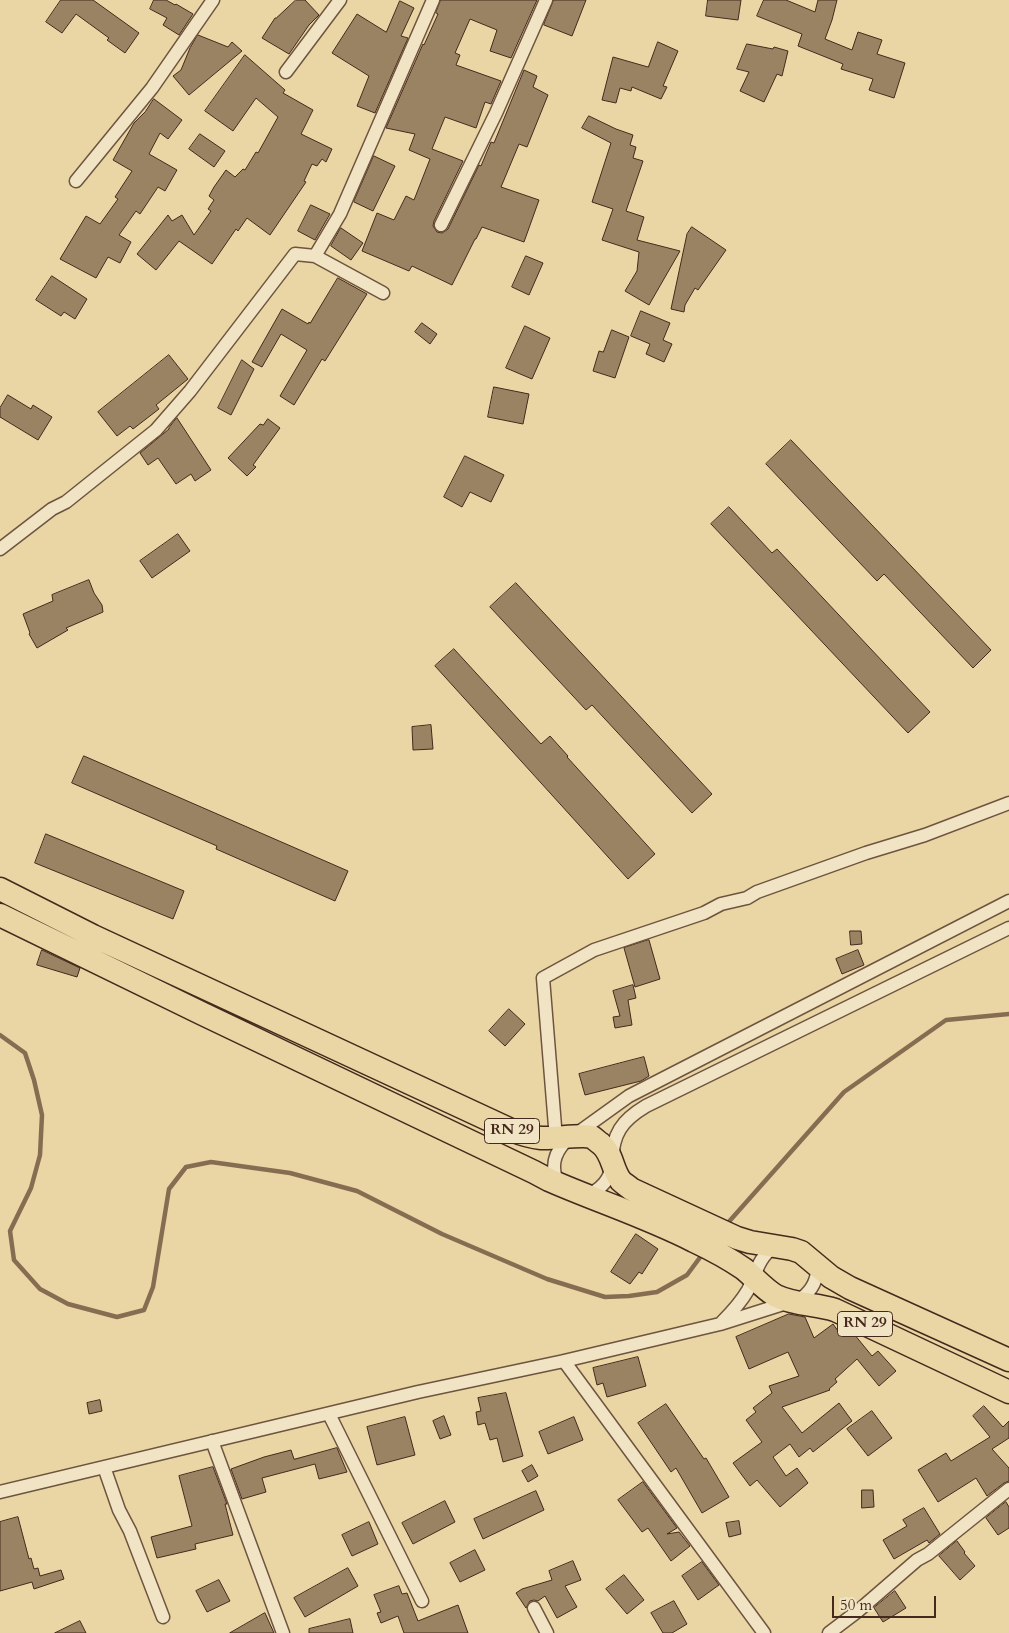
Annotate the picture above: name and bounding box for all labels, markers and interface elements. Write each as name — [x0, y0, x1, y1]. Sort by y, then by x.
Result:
road number: RN 29 — [484, 1118, 540, 1144]
road number: RN 29 — [838, 1312, 892, 1336]
scale bar — [834, 1586, 938, 1618]
text: 50 m — [840, 1595, 872, 1615]

